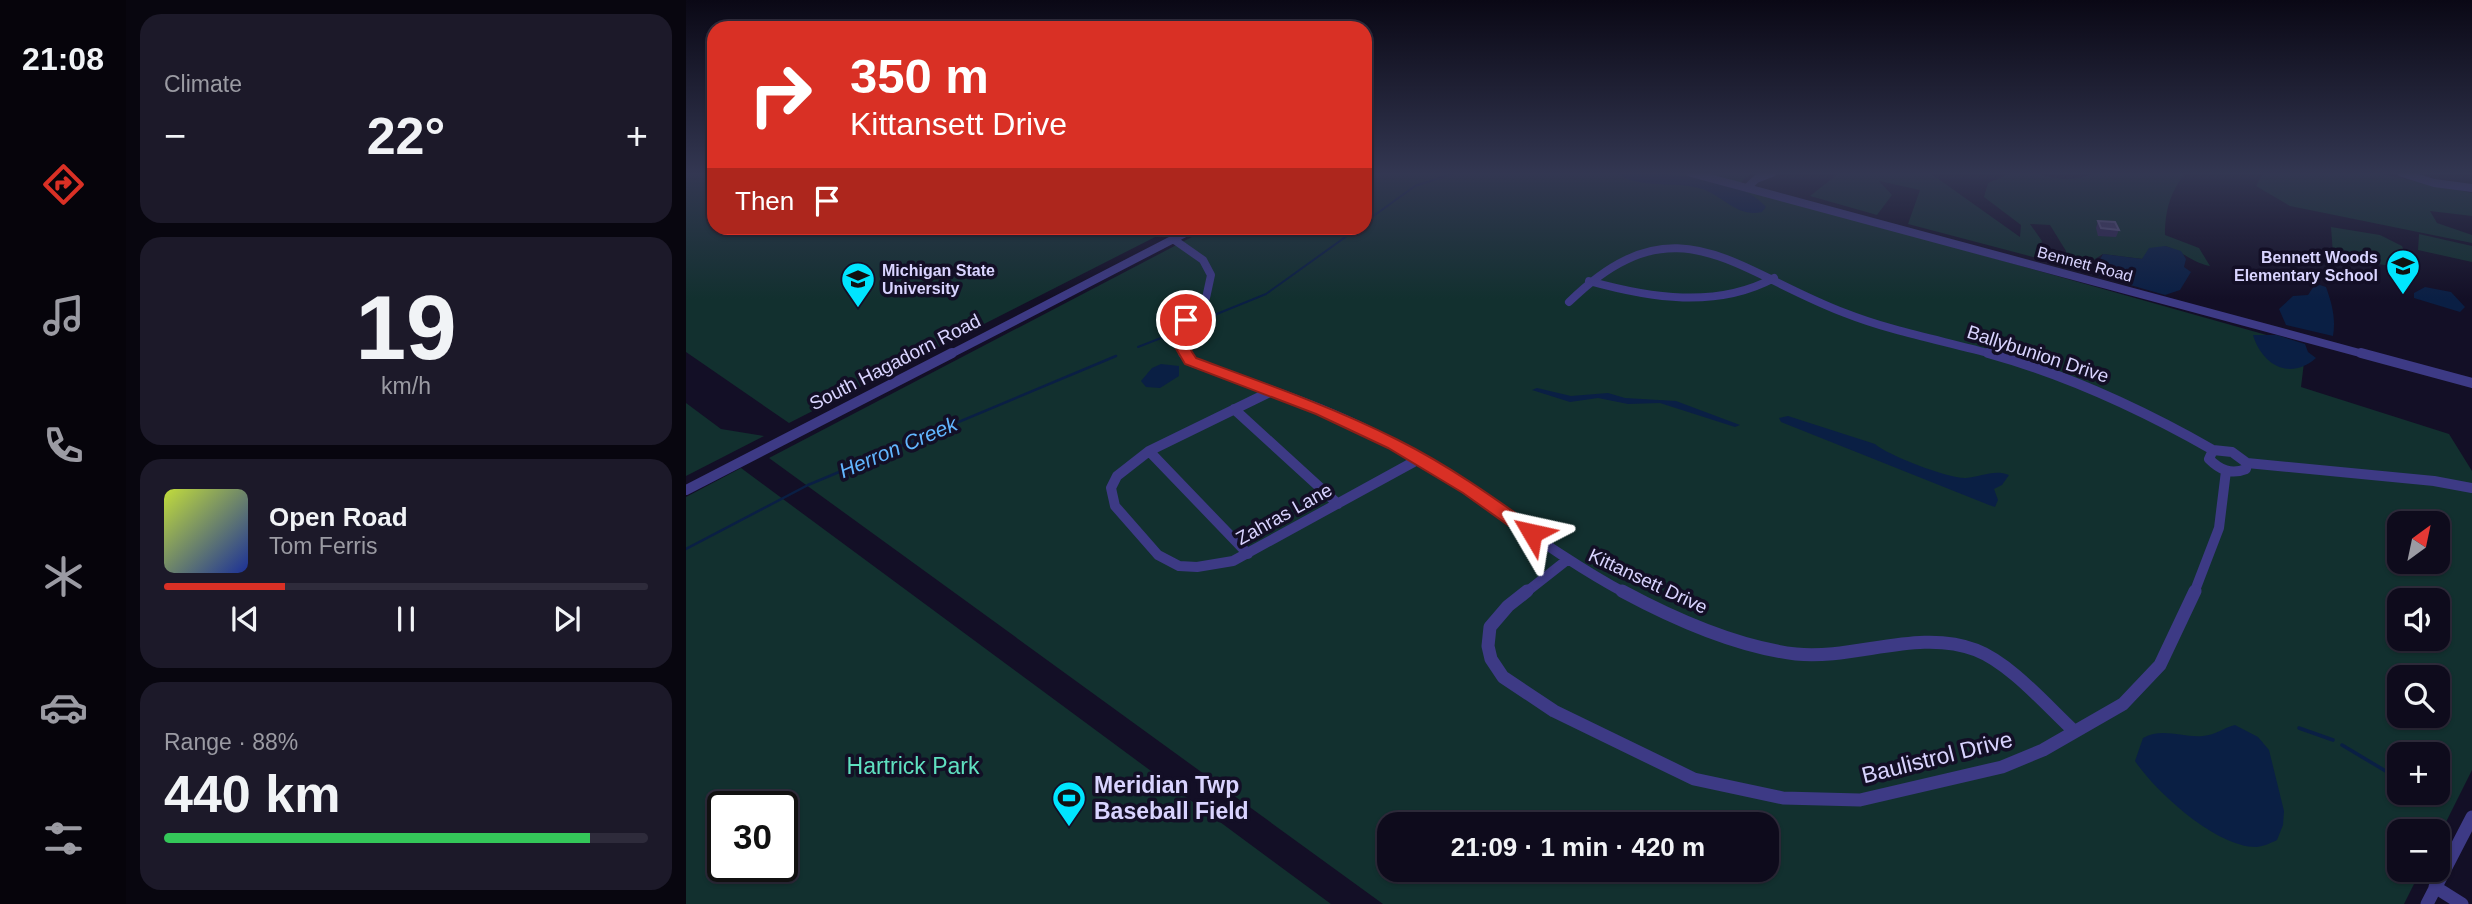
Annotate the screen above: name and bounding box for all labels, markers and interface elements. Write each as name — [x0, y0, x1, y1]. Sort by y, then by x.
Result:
text: 21:08 — [22, 41, 104, 77]
icon: right — [735, 49, 826, 140]
text: 350 m — [850, 49, 989, 103]
text: Climate — [164, 71, 242, 97]
text: Kittansett Drive — [850, 106, 1067, 142]
text: 22° — [367, 107, 445, 165]
text: − — [164, 115, 186, 157]
text: + — [626, 115, 648, 157]
icon: directions — [39, 160, 88, 209]
icon: arrive — [808, 182, 846, 220]
text: Then — [735, 186, 794, 216]
street label: Bennett Road — [2036, 243, 2134, 285]
school or university icon: Bennett Woods Elementary School — [2384, 247, 2422, 296]
place label: Bennett Woods Elementary School — [2234, 249, 2378, 284]
school or university icon: Michigan State University — [839, 260, 877, 309]
place label: Michigan State University — [882, 262, 995, 297]
text: 19 — [355, 277, 457, 378]
pin — [1156, 290, 1216, 350]
icon: music — [39, 291, 88, 340]
icon: arrive — [1167, 301, 1205, 339]
street label: South Hagadorn Road — [806, 310, 984, 414]
street label: Ballybunion Drive — [1964, 321, 2112, 387]
text: km/h — [381, 373, 431, 399]
water label: Herron Creek — [835, 411, 962, 482]
icon: phone — [39, 421, 88, 470]
street label: Zahras Lane — [1232, 479, 1336, 549]
position arrow — [1495, 496, 1569, 570]
text: Open Road — [269, 502, 408, 532]
north arrow — [2387, 511, 2450, 574]
map controls — [2387, 511, 2450, 882]
text: Tom Ferris — [269, 533, 378, 559]
street label: Kittansett Drive — [1585, 544, 1711, 618]
icon: climate — [39, 552, 88, 601]
button: sound — [2387, 588, 2450, 651]
icon: previous — [226, 600, 264, 638]
icon: pause — [387, 600, 425, 638]
icon: next — [548, 600, 586, 638]
button: search — [2387, 665, 2450, 728]
icon: car — [39, 683, 88, 732]
street label: Baulistrol Drive — [1859, 726, 2015, 788]
text: Range · 88% — [164, 729, 298, 755]
button: + — [2387, 742, 2450, 805]
park label: Hartrick Park — [847, 753, 980, 779]
text: 440 km — [164, 765, 340, 823]
place label: Meridian Twp Baseball Field — [1094, 772, 1249, 824]
sports icon: Meridian Twp Baseball Field — [1050, 779, 1088, 828]
speed limit sign: 30 — [707, 791, 798, 882]
icon: filters — [39, 814, 88, 863]
button: − — [2387, 819, 2450, 882]
text: 21:09 · 1 min · 420 m — [1451, 832, 1705, 862]

